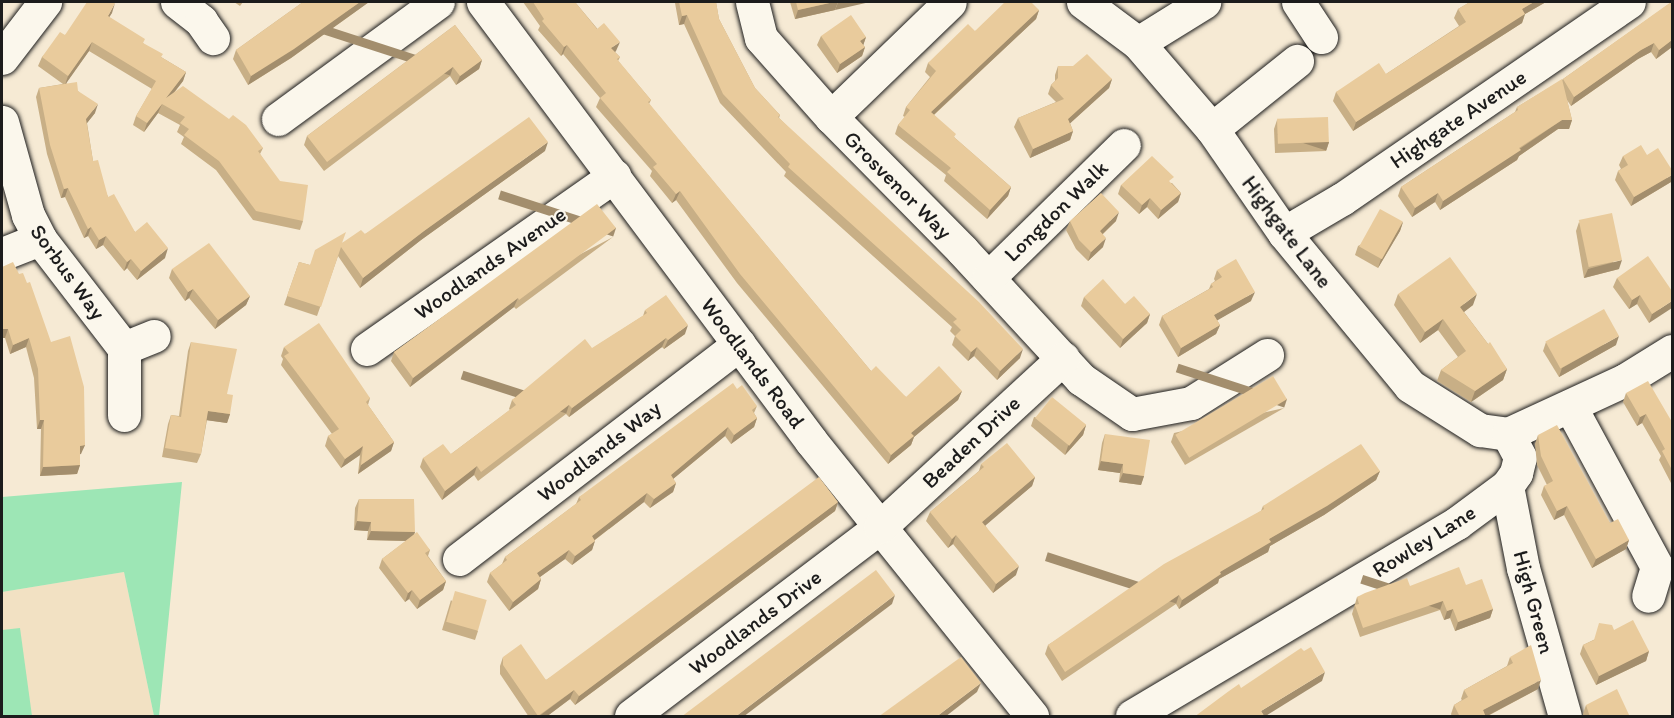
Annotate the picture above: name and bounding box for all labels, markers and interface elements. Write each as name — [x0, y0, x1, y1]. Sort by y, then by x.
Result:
street label: Highgate Avenue — [1385, 64, 1531, 174]
street label: Grosvenor Way — [838, 125, 958, 245]
street label: Longdon Walk — [999, 155, 1113, 267]
street label: Highgate Lane — [1236, 170, 1338, 294]
street label: Woodlands Avenue — [409, 201, 571, 325]
street label: Sorbus Way — [25, 220, 111, 324]
street label: Woodlands Road — [695, 292, 811, 434]
street label: Beaden Drive — [916, 390, 1026, 494]
street label: Woodlands Way — [532, 395, 666, 507]
street label: Rowley Lane — [1367, 499, 1481, 583]
street label: High Green — [1508, 548, 1560, 656]
street label: Woodlands Drive — [683, 564, 827, 680]

